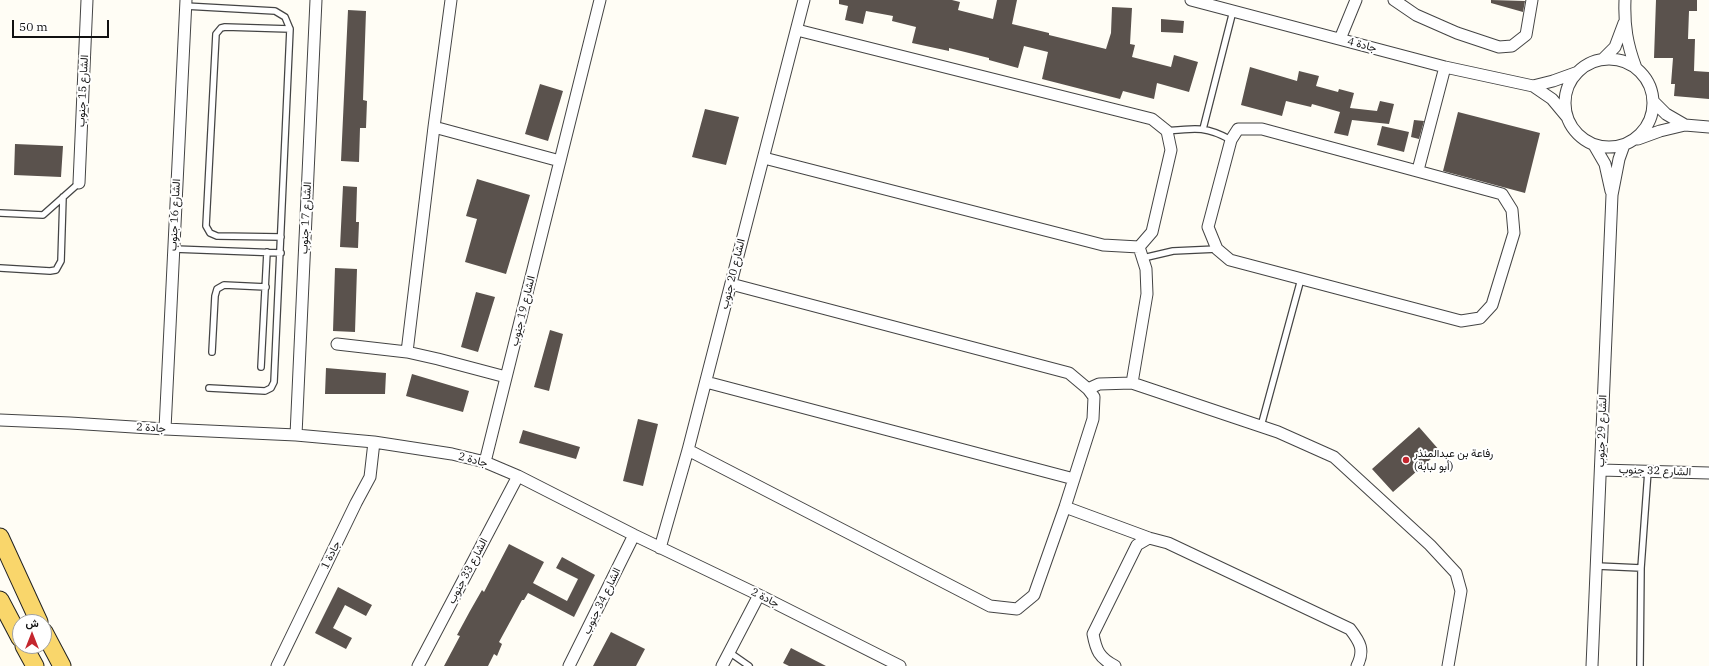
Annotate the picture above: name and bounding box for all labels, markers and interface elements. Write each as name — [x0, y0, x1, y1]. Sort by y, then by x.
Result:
scale bar — [14, 12, 111, 38]
text: 50 m — [19, 19, 48, 34]
street label: جادة 4 — [1346, 35, 1378, 55]
street label: الشارع 15 جنوب — [75, 55, 91, 127]
street label: الشارع 16 جنوب — [167, 179, 183, 251]
street label: الشارع 17 جنوب — [298, 182, 314, 254]
street label: الشارع 20 جنوب — [718, 237, 748, 311]
street label: الشارع 19 جنوب — [508, 274, 538, 348]
street label: الشارع 29 جنوب — [1594, 395, 1610, 467]
street label: جادة 2 — [136, 420, 166, 436]
place label: رفاعة بن عبدالمنذر (أبو لبابة) — [1414, 447, 1493, 473]
street label: جادة 2 — [457, 450, 489, 470]
marker: رفاعة بن عبدالمنذر (أبو لبابة) — [1401, 455, 1411, 465]
street label: الشارع 32 جنوب — [1619, 463, 1691, 479]
street label: الشارع 33 جنوب — [445, 536, 491, 606]
street label: جادة 1 — [319, 539, 343, 571]
street label: الشارع 34 جنوب — [580, 566, 624, 636]
street label: جادة 2 — [749, 586, 781, 610]
north arrow — [12, 614, 52, 654]
text: ش — [25, 616, 39, 630]

